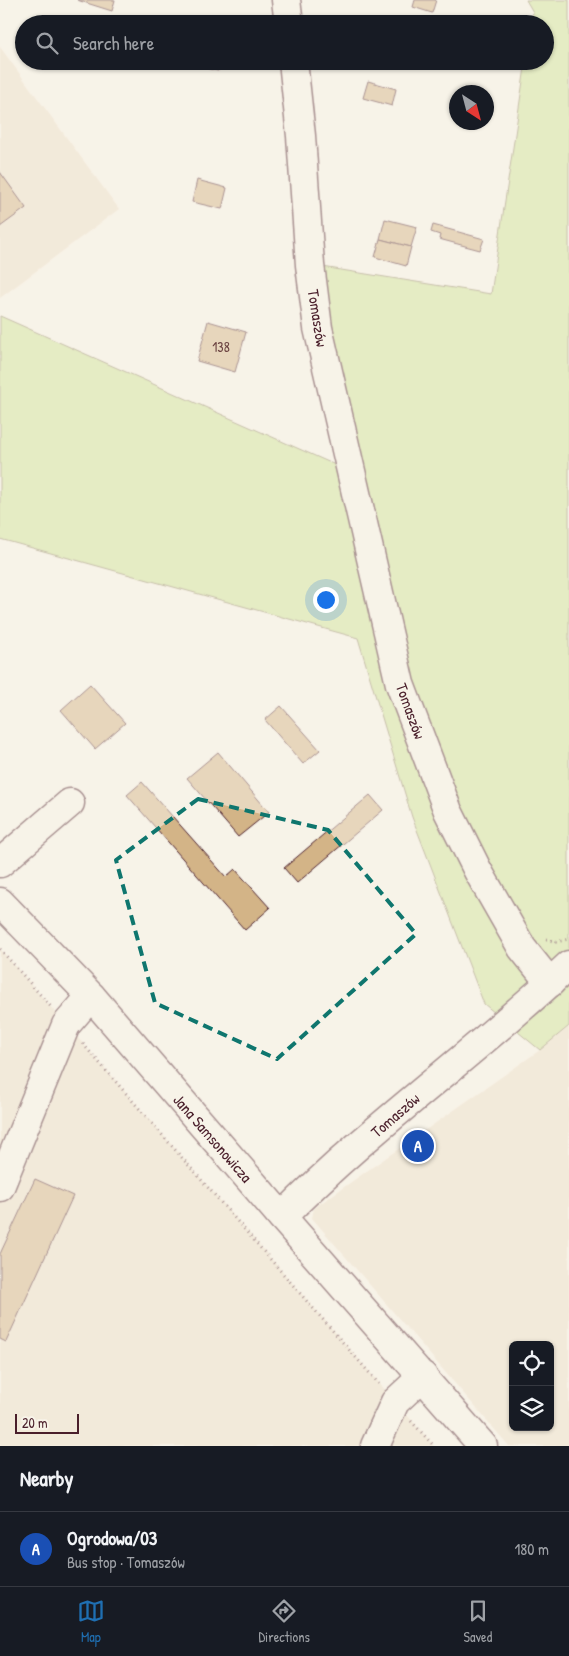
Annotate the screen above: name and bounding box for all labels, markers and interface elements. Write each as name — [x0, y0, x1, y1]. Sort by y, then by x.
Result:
search box — [15, 15, 554, 70]
icon: search — [33, 29, 61, 57]
text: Search here — [73, 30, 154, 56]
north arrow — [449, 85, 494, 130]
street label: Tomaszów — [303, 288, 333, 348]
house number: 138 — [212, 337, 230, 356]
your location — [313, 587, 339, 613]
street label: Tomaszów — [391, 680, 431, 742]
street label: Tomaszów — [366, 1088, 424, 1142]
street label: Jana Samsonowicza — [168, 1089, 258, 1187]
pin: A — [402, 1127, 434, 1165]
map controls — [509, 1341, 554, 1431]
button: locate — [509, 1341, 554, 1386]
button: layers — [509, 1386, 554, 1431]
scale bar — [15, 1411, 79, 1434]
text: 20 m — [22, 1413, 48, 1432]
text: Nearby — [20, 1464, 73, 1493]
text: Ogrodowa/03 — [67, 1525, 157, 1551]
text: A — [32, 1538, 40, 1560]
text: 180 m — [515, 1538, 549, 1560]
text: Bus stop · Tomaszów — [67, 1551, 185, 1573]
tab: Map — [77, 1597, 105, 1646]
tab: Directions — [258, 1597, 310, 1646]
tab: Saved — [464, 1597, 492, 1646]

